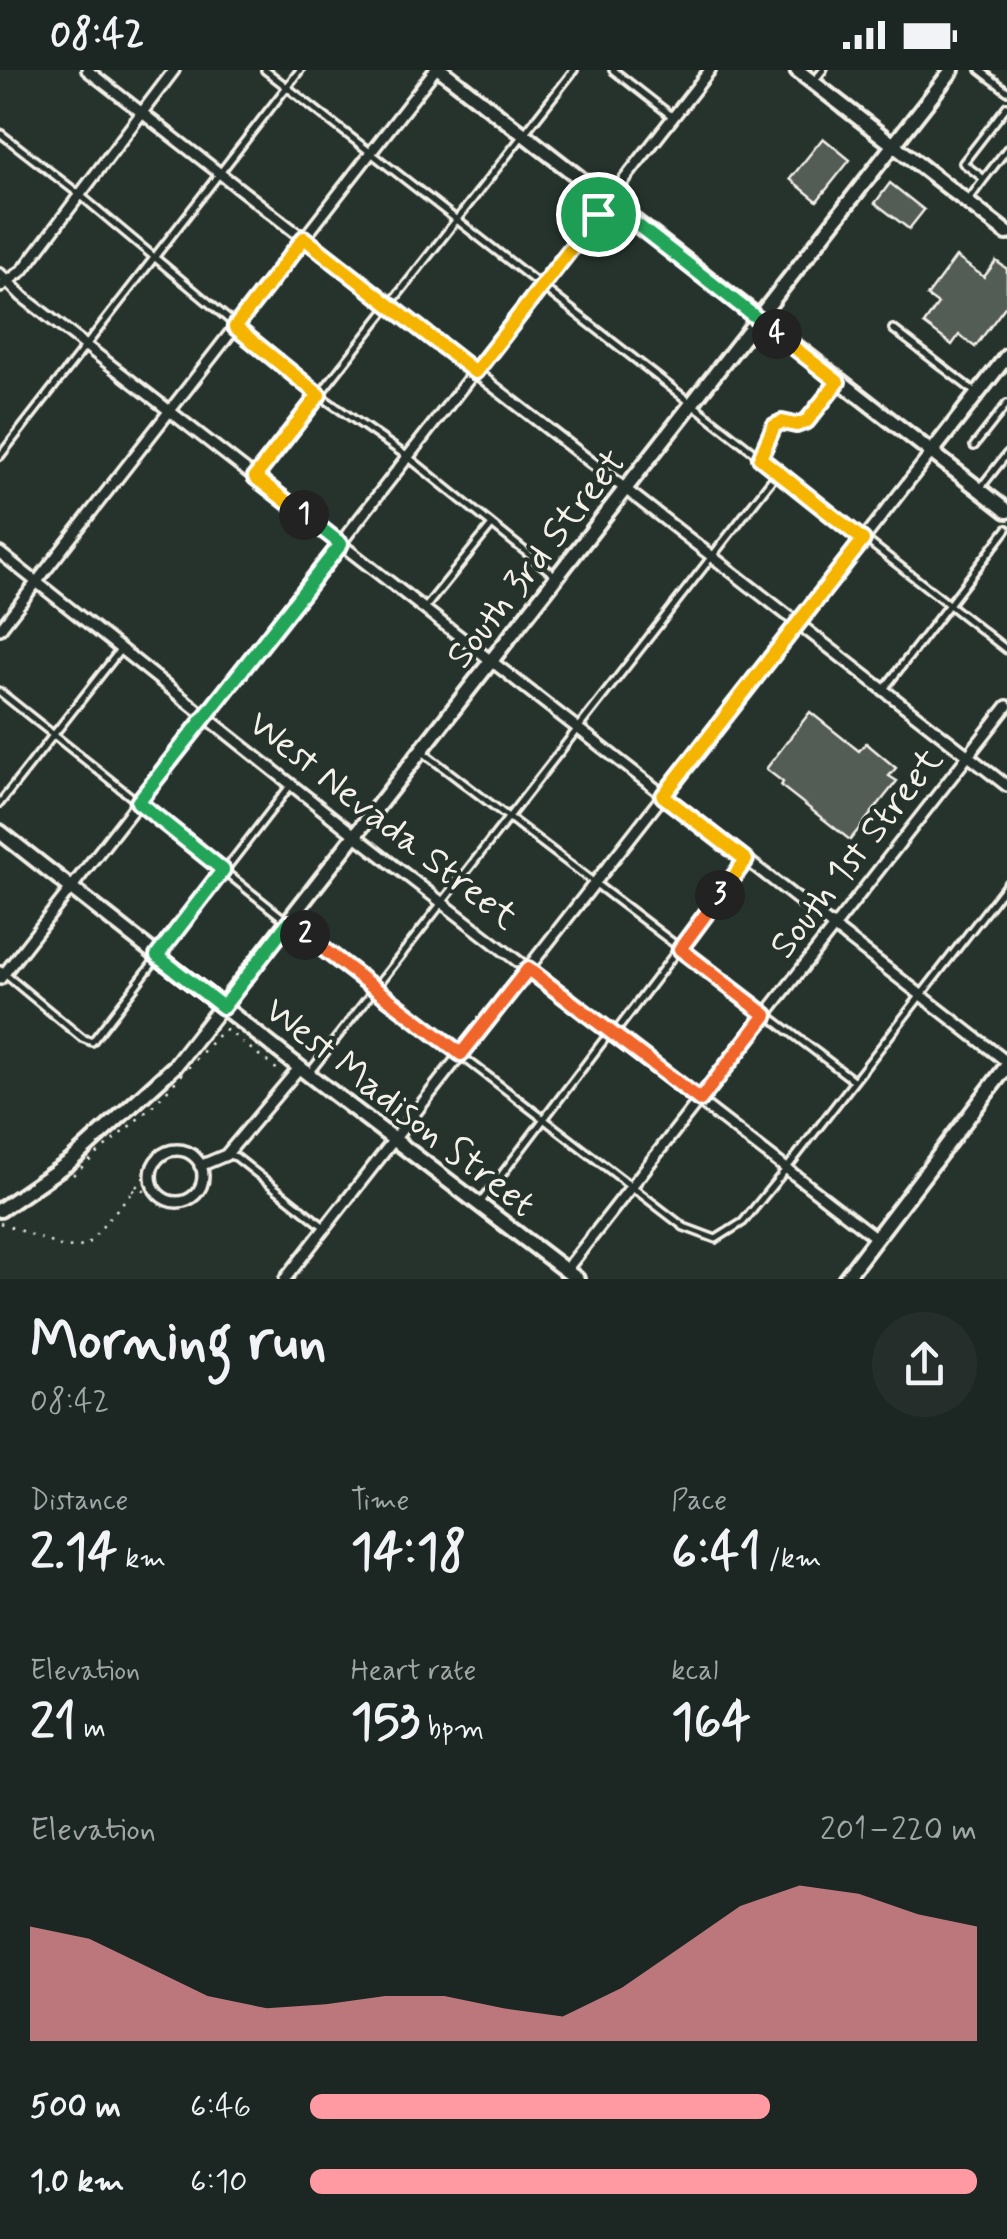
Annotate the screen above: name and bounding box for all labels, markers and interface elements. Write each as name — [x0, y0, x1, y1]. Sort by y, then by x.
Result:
text: 08:42 — [50, 11, 144, 60]
pin — [556, 172, 641, 257]
icon: arrive — [571, 187, 626, 242]
pin: 4 — [752, 309, 802, 359]
text: 4 — [769, 315, 785, 352]
street label: South 3rd Street — [436, 440, 638, 679]
pin: 1 — [279, 490, 329, 540]
text: 1 — [298, 496, 310, 533]
street label: West Nevada Street — [237, 700, 528, 942]
street label: South 1st Street — [759, 738, 955, 969]
pin: 3 — [695, 870, 745, 920]
text: 3 — [714, 876, 726, 913]
pin: 2 — [280, 910, 330, 960]
text: 2 — [298, 916, 312, 953]
street label: West Madison Street — [254, 987, 545, 1229]
text: Morning run — [30, 1307, 327, 1379]
button: share — [872, 1312, 977, 1417]
text: 08:42 — [30, 1381, 110, 1423]
text: Distance — [30, 1483, 128, 1520]
text: Time — [351, 1483, 409, 1520]
text: Pace — [671, 1483, 727, 1520]
text: 2.14 — [30, 1520, 118, 1586]
text: 14:18 — [351, 1520, 466, 1586]
text: 6:41 — [671, 1520, 761, 1586]
text: km — [118, 1541, 166, 1578]
text: /km — [761, 1541, 822, 1578]
text: Elevation — [30, 1653, 140, 1690]
text: Heart rate — [351, 1653, 476, 1690]
text: kcal — [671, 1653, 718, 1690]
text: 21 — [30, 1690, 76, 1756]
text: 153 — [351, 1690, 420, 1756]
text: 164 — [671, 1690, 751, 1756]
text: m — [76, 1711, 106, 1748]
text: bpm — [420, 1711, 484, 1748]
text: Elevation — [30, 1809, 156, 1851]
text: 201–220 m — [820, 1809, 977, 1851]
text: 500 m — [30, 2086, 121, 2128]
text: 6:46 — [190, 2086, 251, 2128]
text: 1.0 km — [30, 2161, 124, 2203]
text: 6:10 — [190, 2161, 248, 2203]

